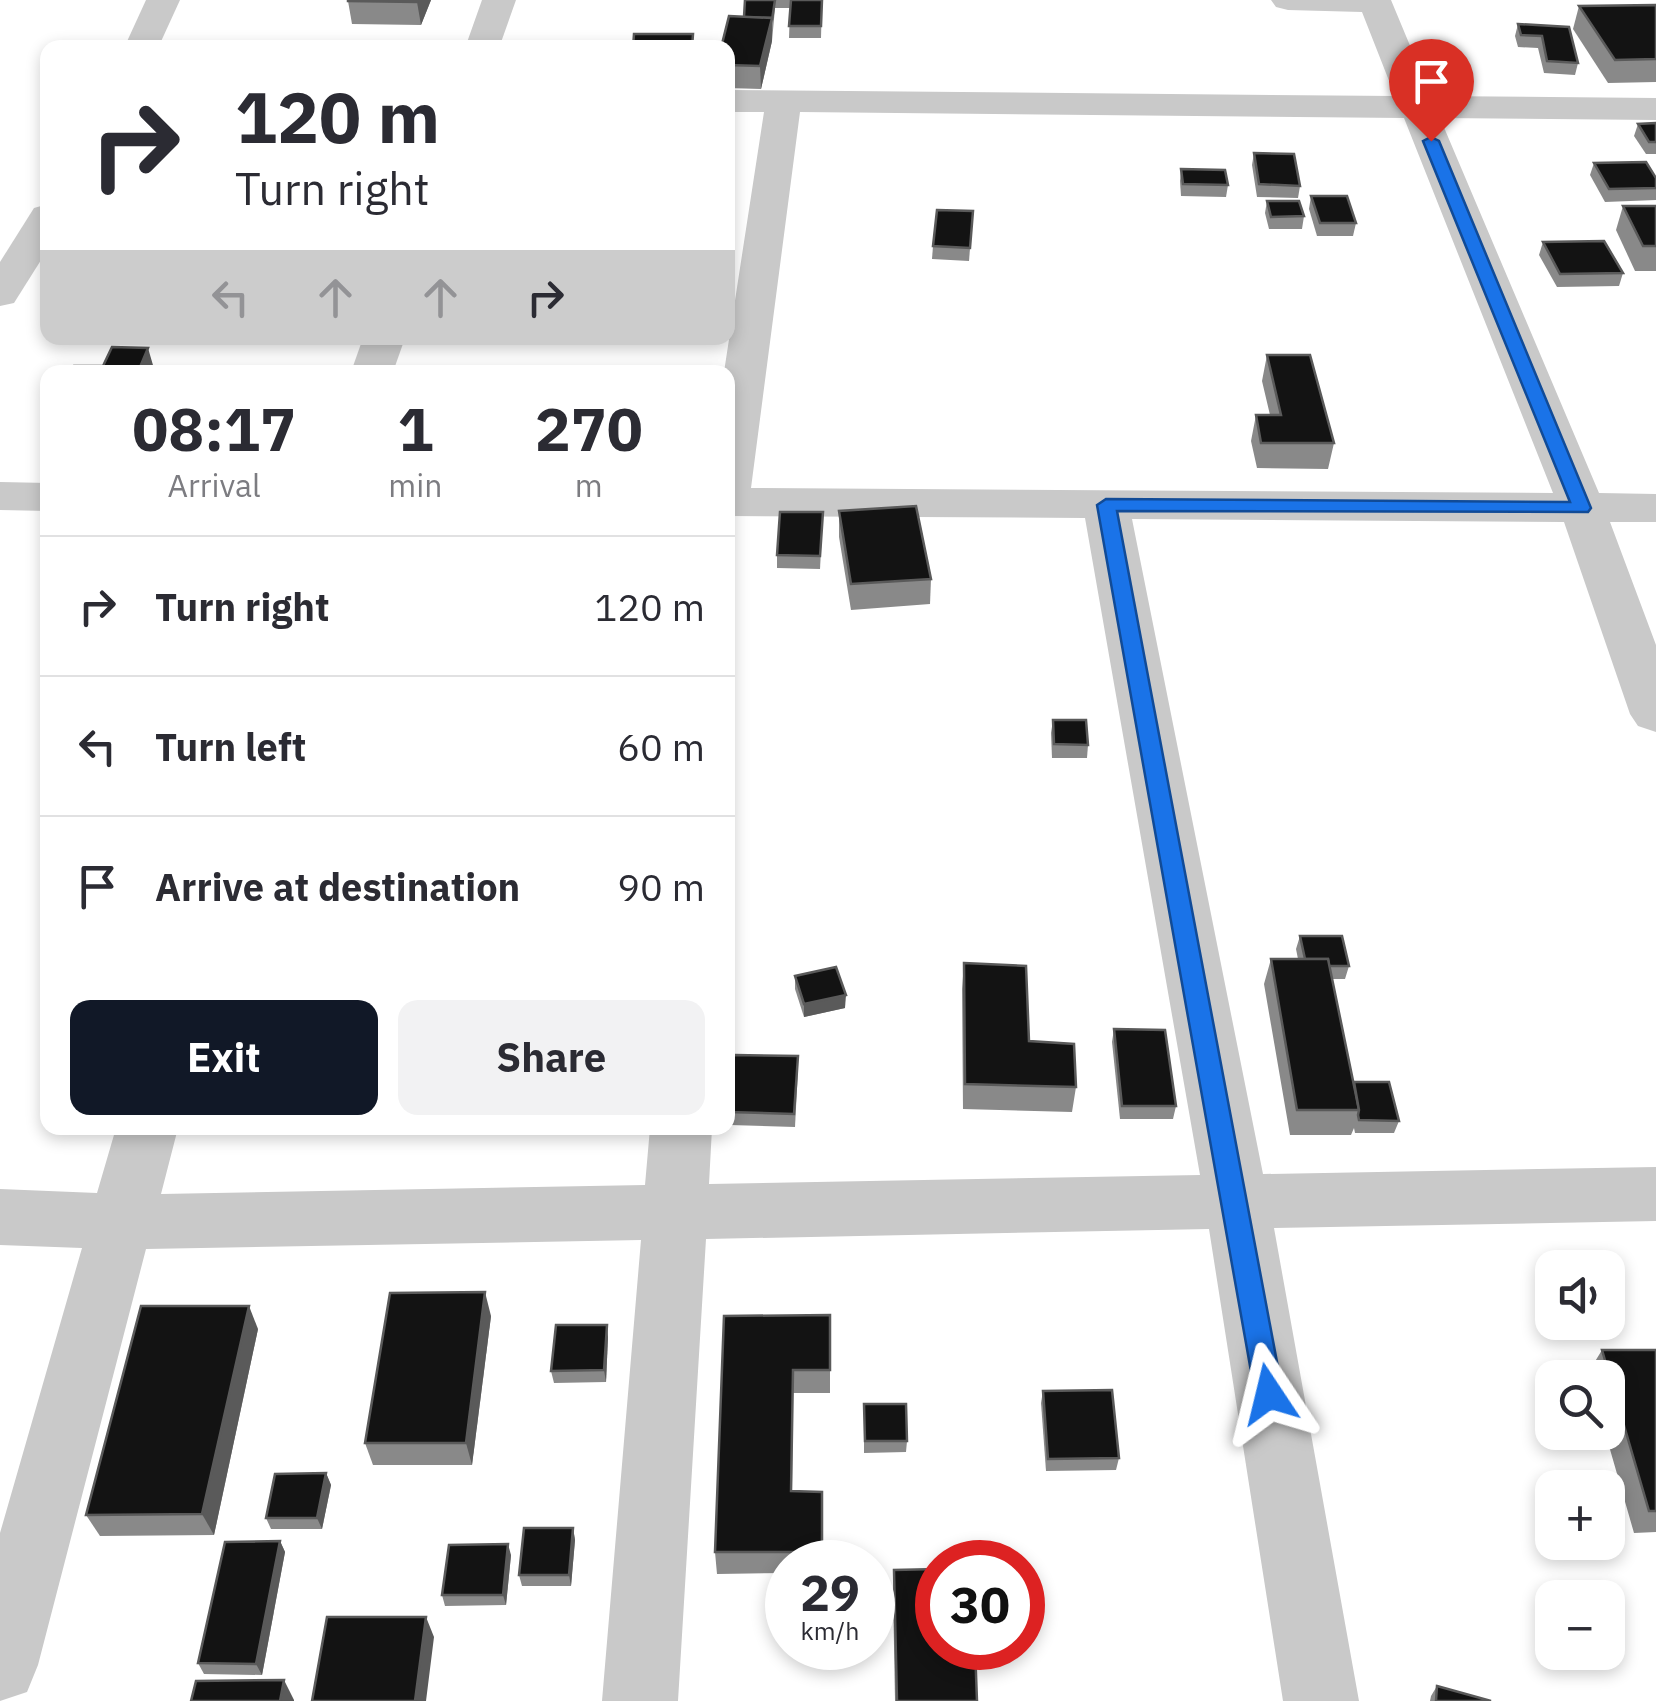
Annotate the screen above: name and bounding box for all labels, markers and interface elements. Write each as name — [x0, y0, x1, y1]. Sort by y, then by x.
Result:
pin — [1389, 39, 1474, 142]
icon: arrive — [1404, 54, 1459, 109]
text: 120 m — [235, 71, 440, 162]
icon: right — [70, 80, 200, 210]
text: Turn right — [235, 159, 430, 217]
icon: left — [203, 270, 258, 325]
icon: ahead — [308, 270, 363, 325]
icon: ahead — [413, 270, 468, 325]
icon: right — [518, 270, 573, 325]
text: 08:17 — [132, 389, 296, 468]
text: 1 — [397, 389, 433, 468]
text: 270 — [535, 389, 643, 468]
text: Arrival — [168, 464, 261, 506]
text: min — [388, 464, 442, 506]
text: m — [575, 464, 603, 506]
icon: right — [70, 579, 125, 634]
text: Turn right — [155, 582, 330, 631]
text: 120 m — [594, 582, 705, 631]
icon: left — [70, 719, 125, 774]
text: Turn left — [155, 722, 306, 771]
text: 60 m — [617, 722, 705, 771]
icon: arrive — [70, 859, 125, 914]
text: Arrive at destination — [155, 862, 520, 911]
text: 90 m — [617, 862, 705, 911]
button: Exit — [70, 1000, 378, 1115]
button: Share — [398, 1000, 705, 1115]
map controls — [1535, 1250, 1625, 1670]
button: sound — [1535, 1250, 1625, 1340]
position arrow — [1217, 1342, 1321, 1446]
button: search — [1535, 1360, 1625, 1450]
button: + — [1535, 1470, 1625, 1560]
speed limit sign: 30 — [915, 1540, 1045, 1670]
text: 29 — [800, 1560, 860, 1625]
button: − — [1535, 1580, 1625, 1670]
text: km/h — [801, 1614, 859, 1647]

